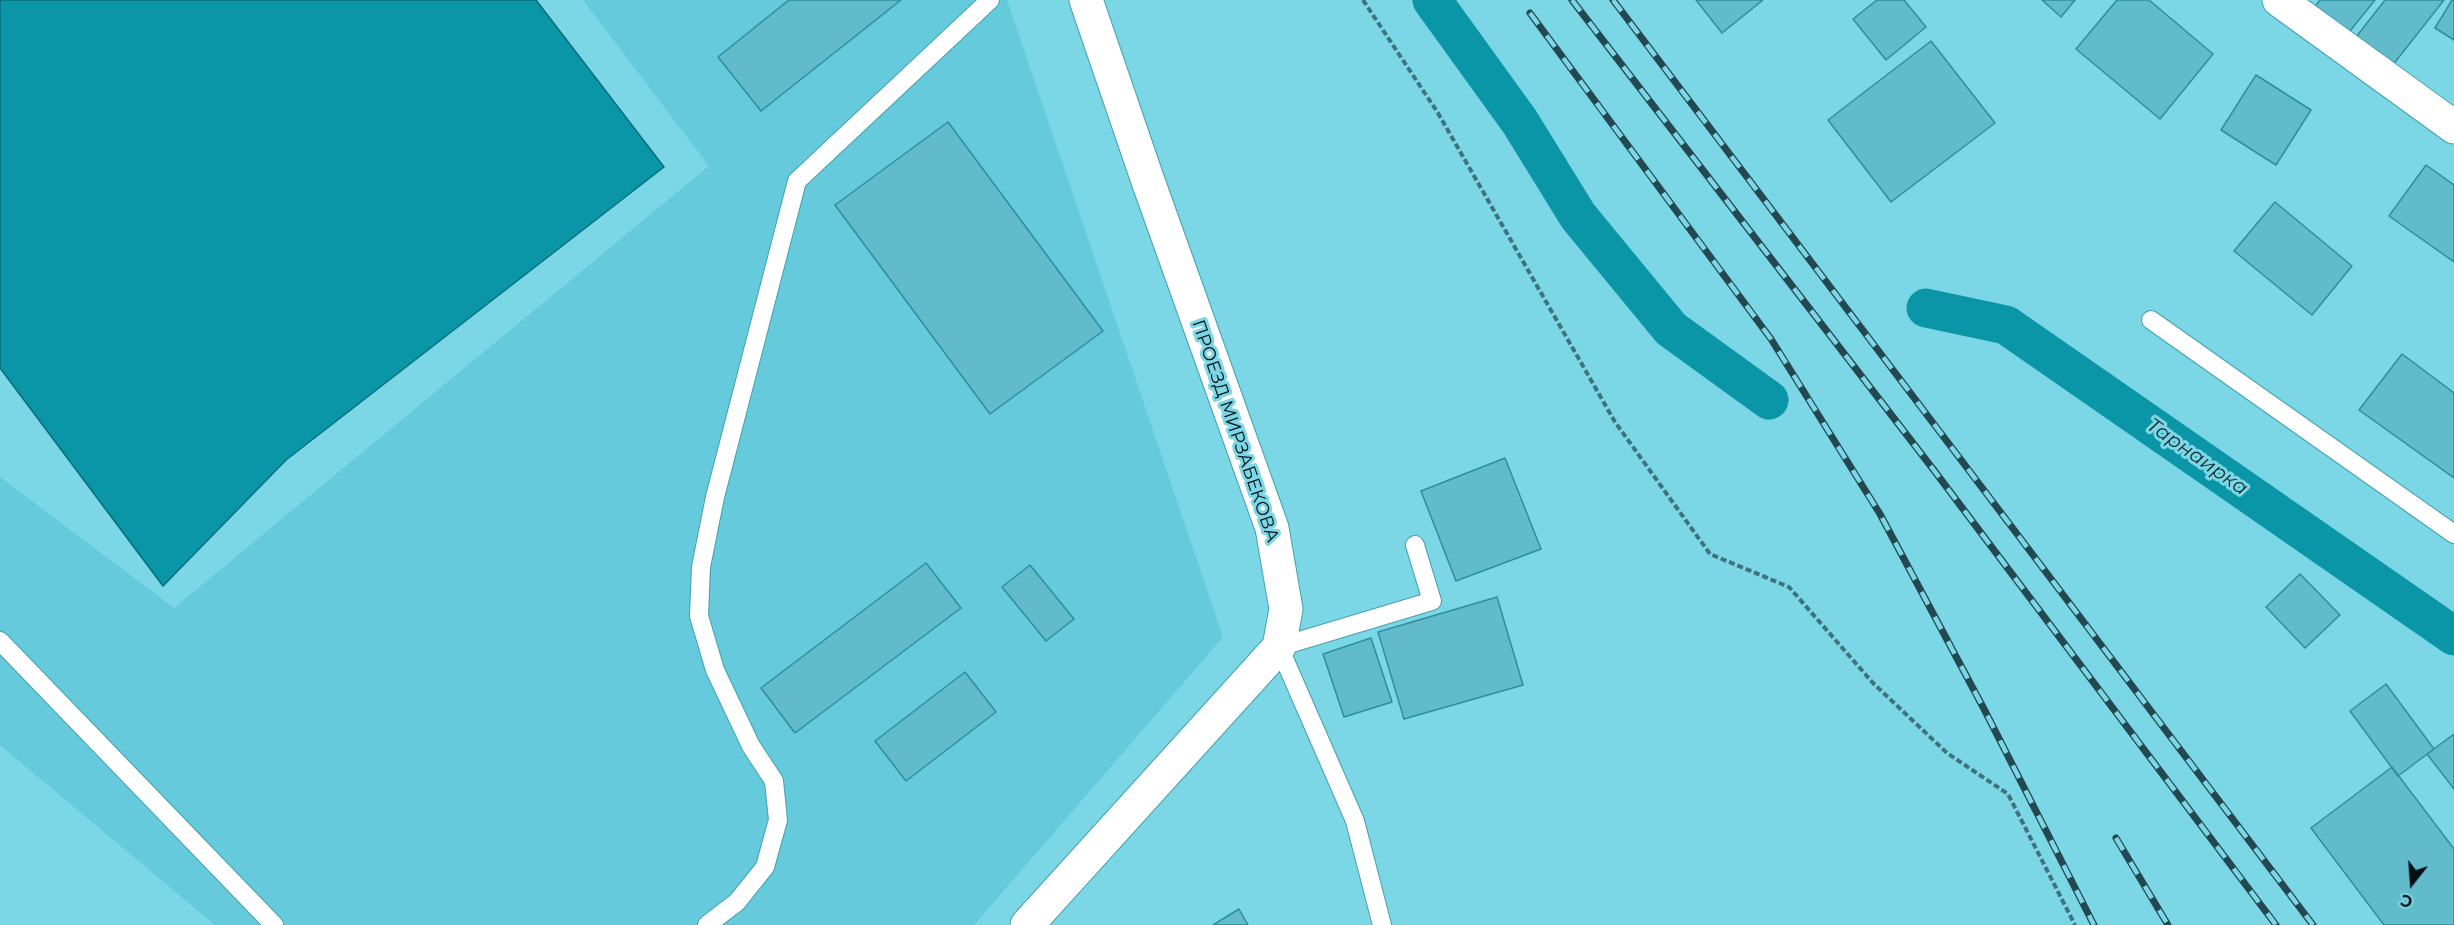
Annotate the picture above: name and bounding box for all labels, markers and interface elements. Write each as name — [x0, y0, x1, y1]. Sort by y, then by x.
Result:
street label: ПРОЕЗД МИРЗАБЕКОВА — [1187, 317, 1283, 545]
water label: Тарнаирка — [2142, 413, 2252, 501]
north arrow — [2382, 853, 2442, 913]
text: С — [2398, 890, 2415, 911]

